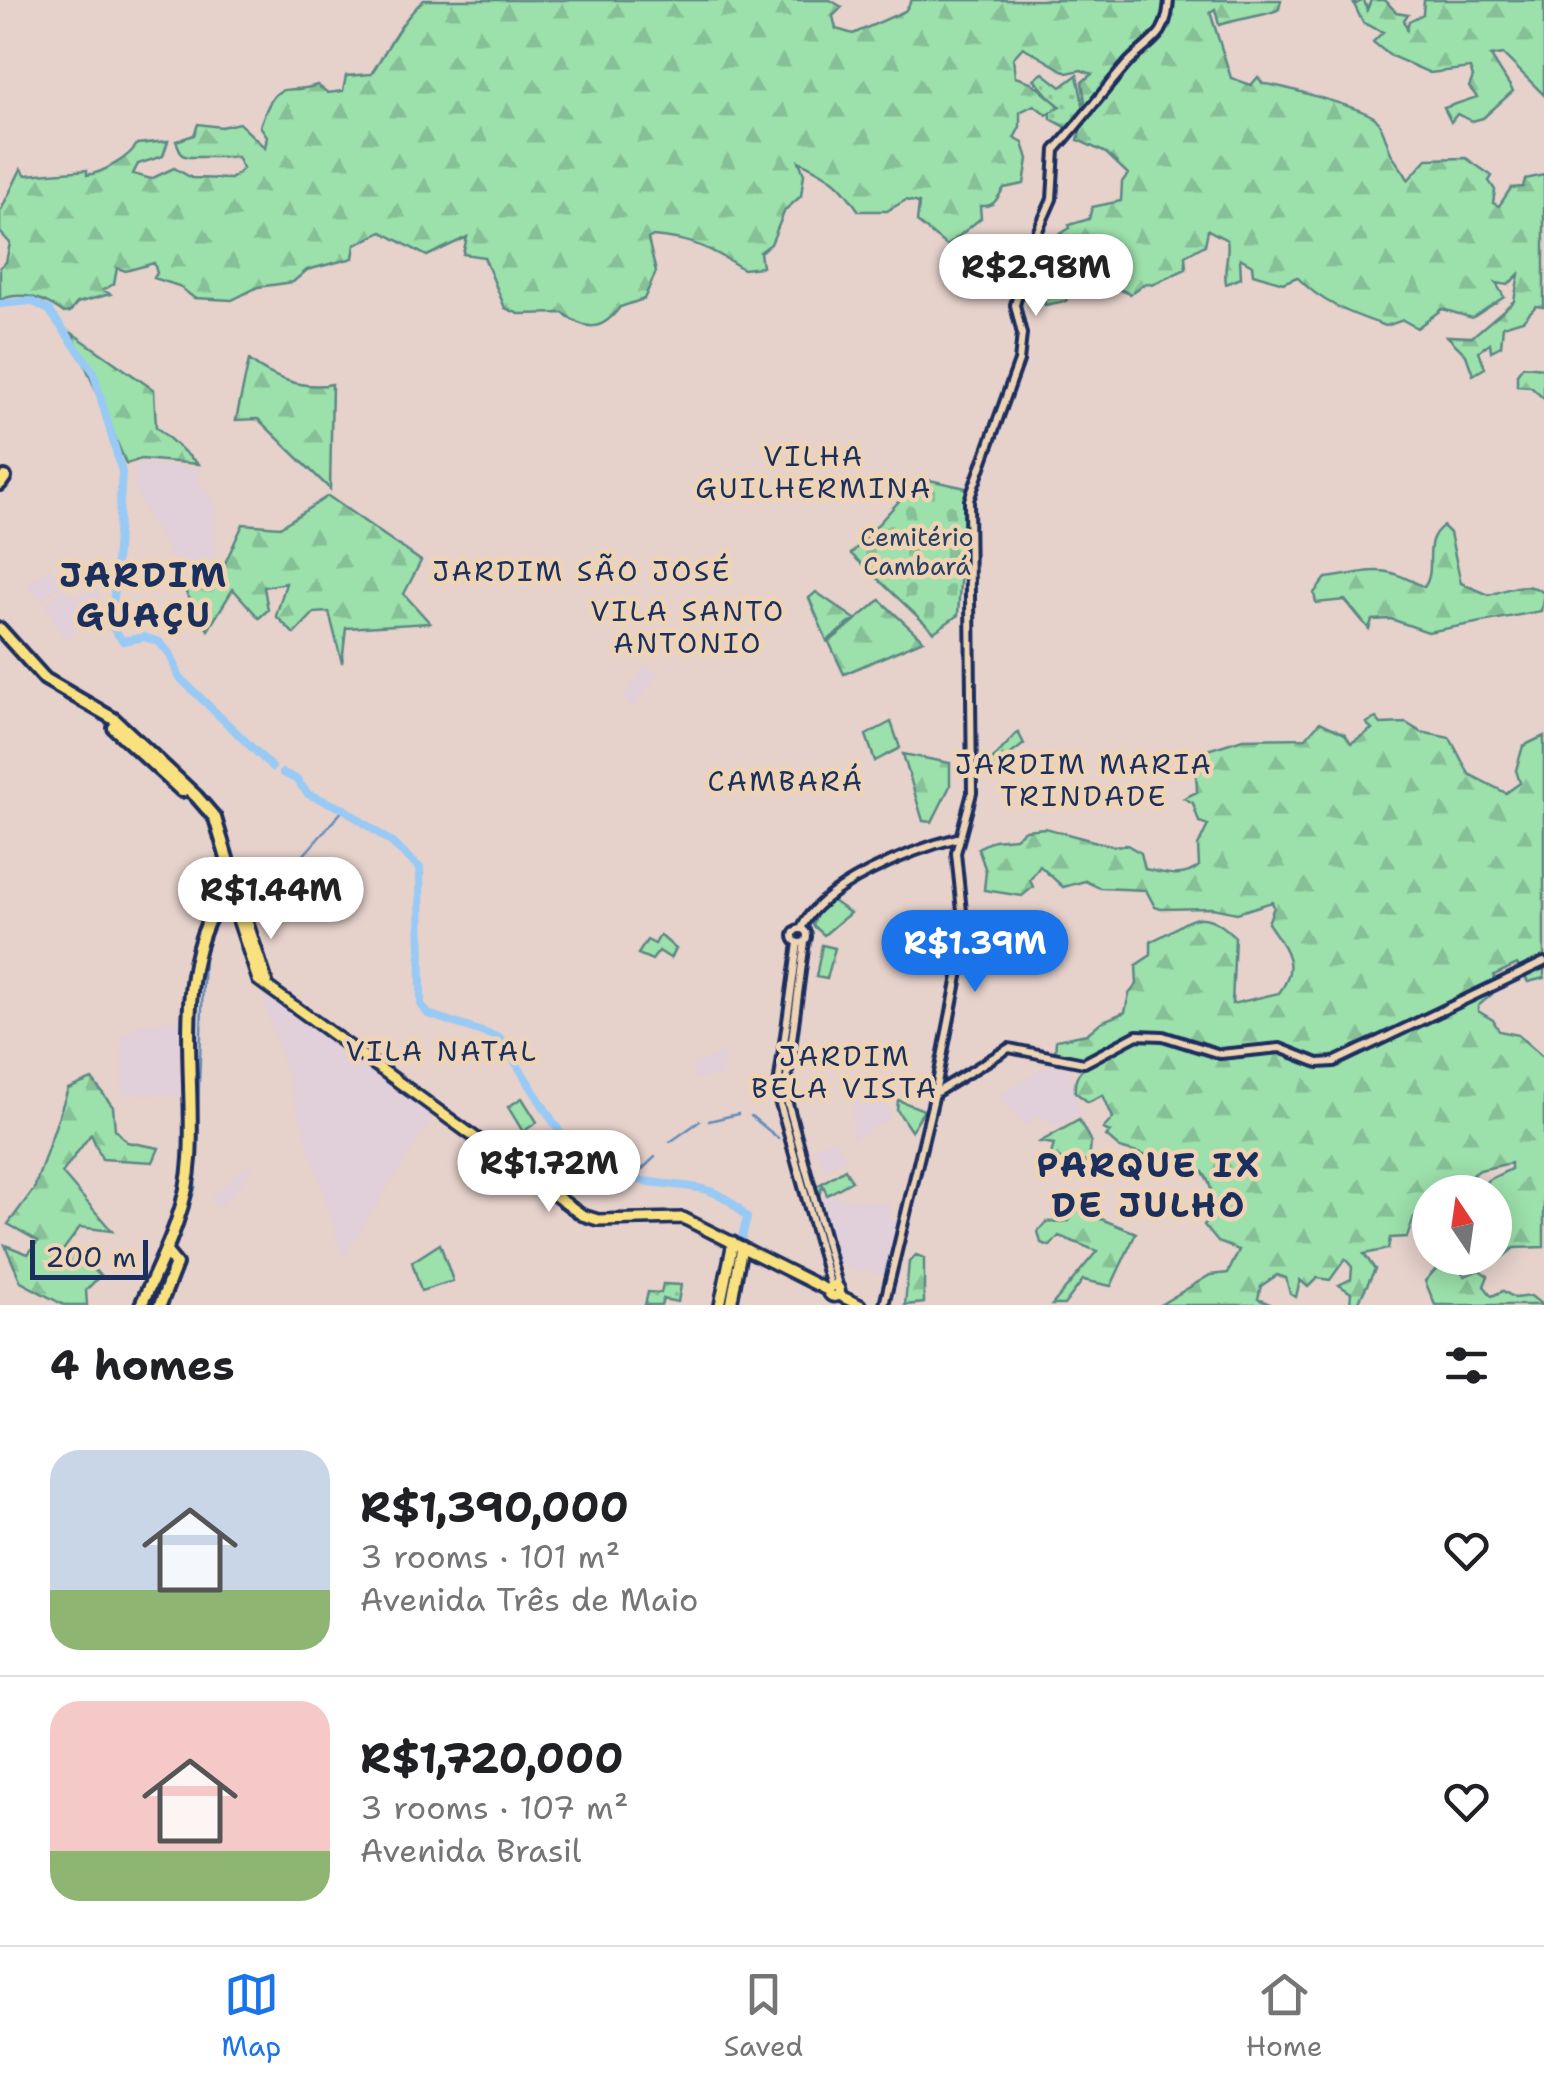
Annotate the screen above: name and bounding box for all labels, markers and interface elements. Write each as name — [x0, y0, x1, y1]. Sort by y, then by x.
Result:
pin: R$2.98M — [944, 234, 1128, 319]
text: R$2.98M — [961, 245, 1111, 288]
district label: VILHA GUILHERMINA — [695, 437, 933, 507]
park label: Cemitério Cambará — [860, 520, 974, 583]
district label: JARDIM GUAÇU — [59, 551, 229, 638]
district label: JARDIM SÃO JOSÉ — [432, 552, 732, 590]
district label: VILA SANTO ANTONIO — [590, 592, 786, 662]
district label: JARDIM MARIA TRINDADE — [955, 745, 1213, 815]
district label: CAMBARÁ — [707, 762, 865, 800]
pin: R$1.44M — [179, 857, 363, 942]
text: R$1.44M — [200, 868, 342, 911]
pin: R$1.39M — [883, 910, 1067, 995]
text: R$1.39M — [903, 921, 1047, 964]
district label: VILA NATAL — [345, 1032, 539, 1070]
district label: JARDIM BELA VISTA — [751, 1037, 939, 1107]
pin: R$1.72M — [457, 1130, 641, 1215]
text: R$1.72M — [479, 1141, 619, 1184]
district label: PARQUE IX DE JULHO — [1037, 1141, 1261, 1228]
north arrow — [1412, 1175, 1512, 1275]
map controls — [1412, 1175, 1512, 1275]
scale bar — [30, 1235, 148, 1280]
text: 200 m — [45, 1238, 136, 1276]
text: 4 homes — [50, 1337, 235, 1393]
icon: filters — [1439, 1338, 1494, 1393]
text: R$1,390,000 — [360, 1479, 629, 1535]
icon: home — [130, 1490, 250, 1610]
icon: heart — [1439, 1523, 1494, 1578]
text: 3 rooms · 101 m² — [360, 1535, 620, 1578]
text: Avenida Três de Maio — [360, 1578, 698, 1621]
text: R$1,720,000 — [360, 1730, 624, 1786]
icon: home — [130, 1741, 250, 1861]
icon: heart — [1439, 1774, 1494, 1829]
text: 3 rooms · 107 m² — [360, 1786, 628, 1829]
text: Avenida Brasil — [360, 1829, 581, 1872]
tab: Map — [221, 1967, 281, 2065]
tab: Saved — [724, 1967, 803, 2065]
tab: Home — [1246, 1967, 1323, 2065]

